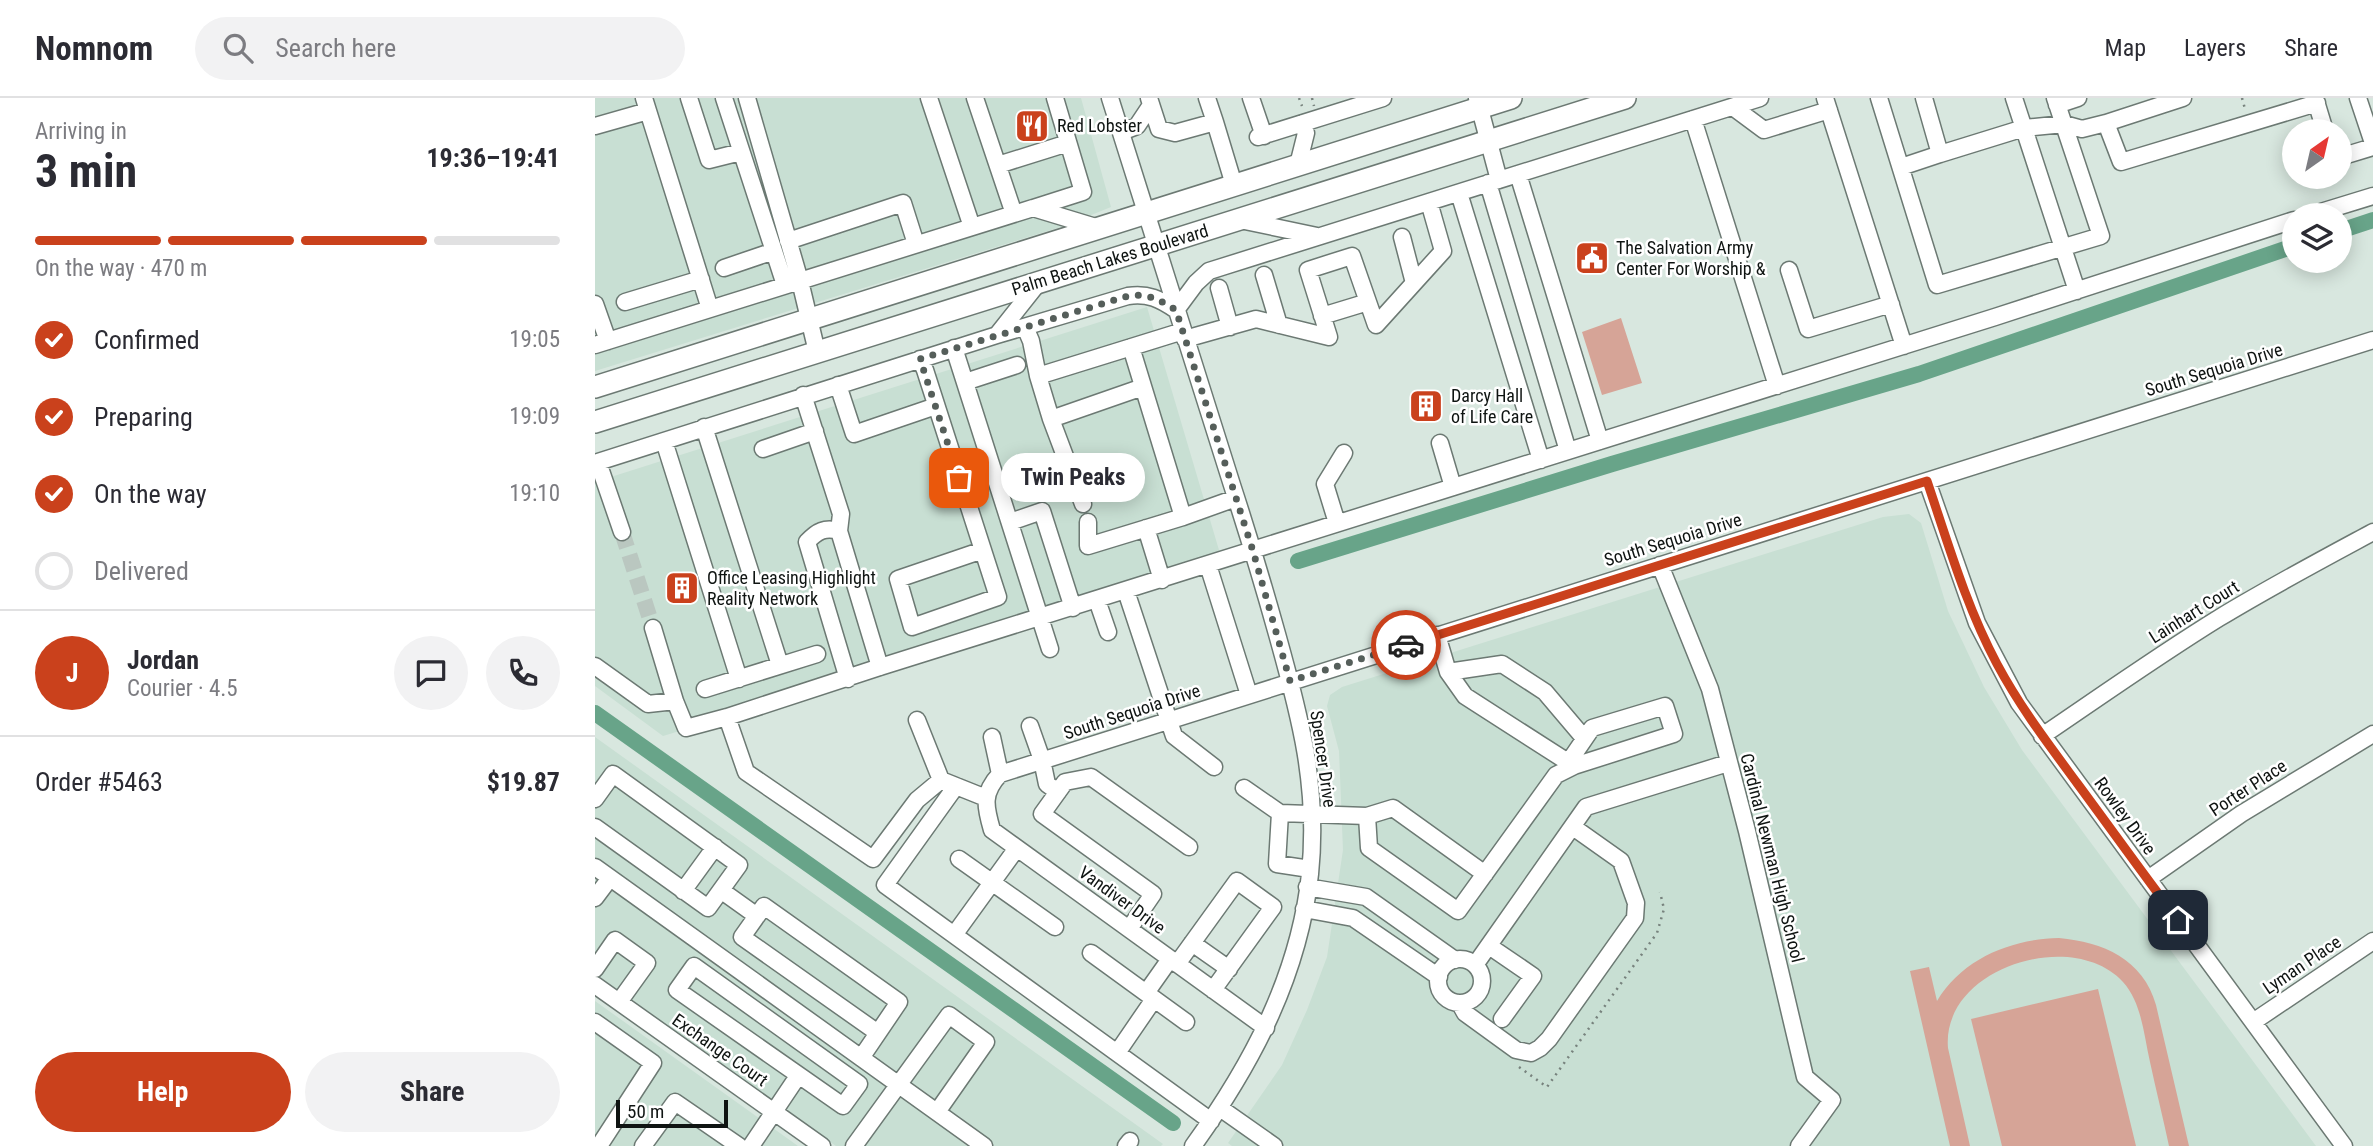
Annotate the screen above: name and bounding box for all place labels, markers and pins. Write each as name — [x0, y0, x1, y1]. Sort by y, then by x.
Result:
restaurant icon: Red Lobster — [1013, 107, 1051, 145]
place label: Red Lobster — [1057, 115, 1142, 136]
place label: The Salvation Army Center For Worship & — [1616, 237, 1766, 279]
public building icon: The Salvation Army Center For Worship & — [1573, 239, 1611, 277]
place label: Darcy Hall of Life Care — [1451, 385, 1533, 427]
building icon: Darcy Hall of Life Care — [1407, 387, 1445, 425]
pin — [929, 448, 989, 508]
callout: Twin Peaks — [1001, 454, 1145, 502]
place label: Office Leasing Highlight Reality Network — [707, 567, 876, 609]
building icon: Office Leasing Highlight Reality Network — [663, 569, 701, 607]
pin — [2148, 890, 2208, 950]

